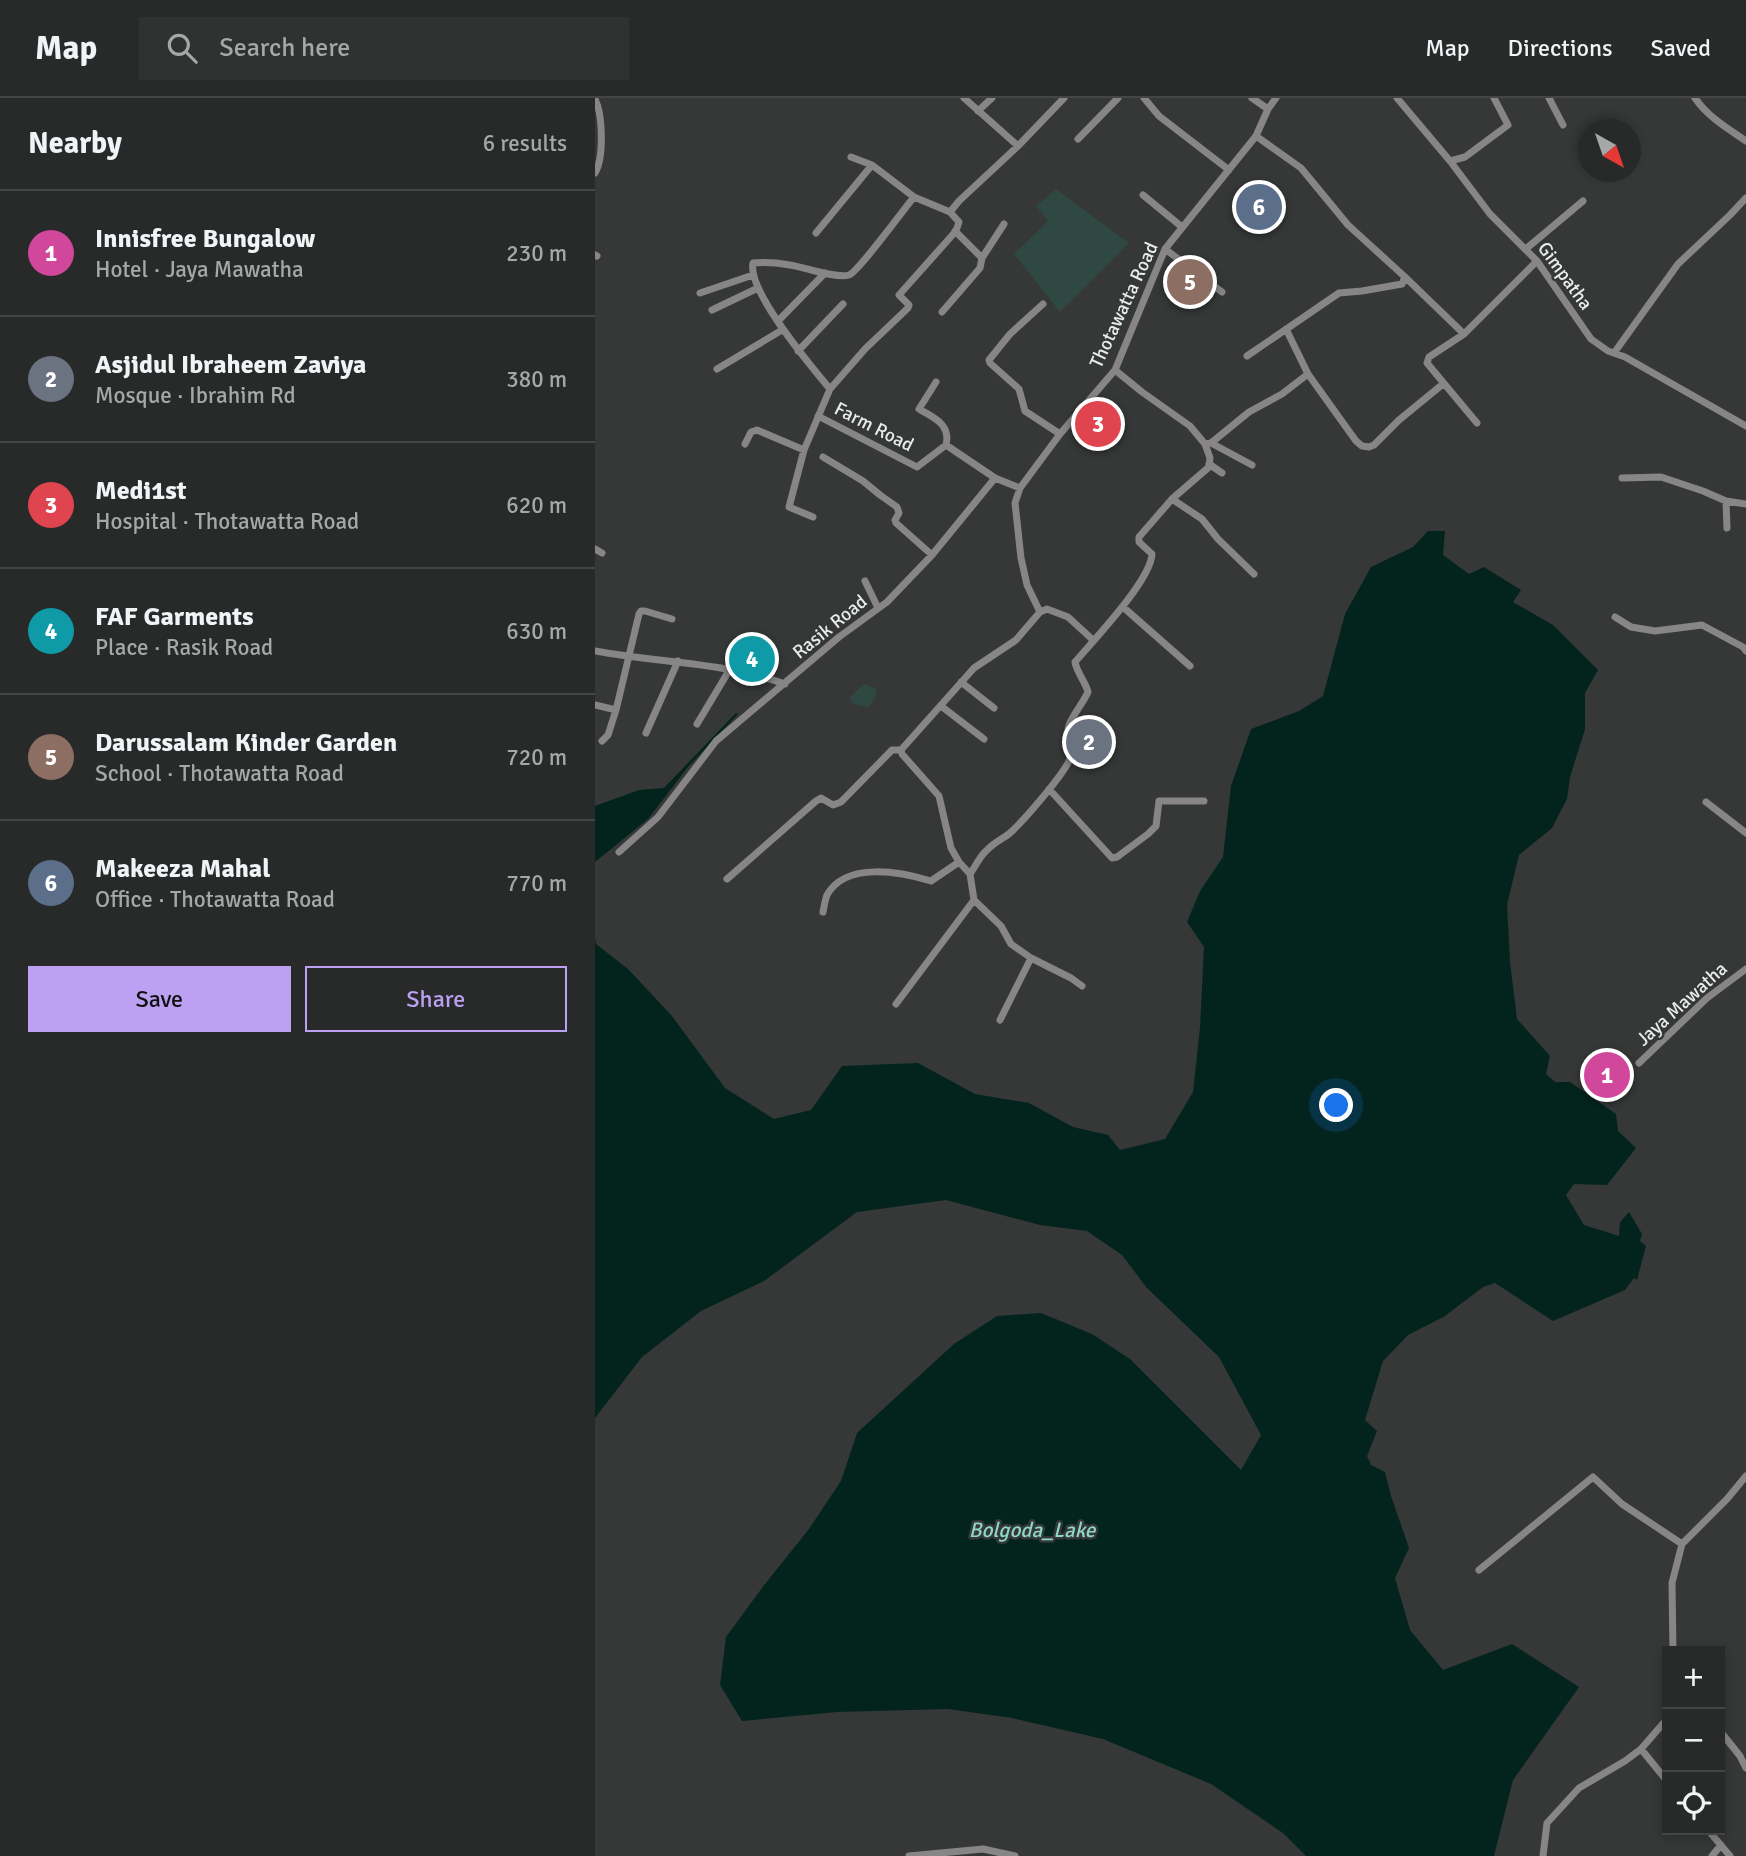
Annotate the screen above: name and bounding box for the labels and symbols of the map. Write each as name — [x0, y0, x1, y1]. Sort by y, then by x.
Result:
north arrow — [1578, 119, 1641, 182]
pin: 6 — [1236, 181, 1282, 233]
street label: Gimpatha — [1532, 237, 1598, 315]
street label: Thotawatta Road — [1084, 238, 1164, 372]
pin: 5 — [1167, 256, 1213, 308]
street label: Farm Road — [830, 397, 918, 457]
pin: 3 — [1075, 398, 1121, 450]
street label: Rasik Road — [788, 590, 872, 664]
pin: 4 — [729, 633, 775, 685]
pin: 2 — [1066, 716, 1112, 768]
street label: Jaya Mawatha — [1632, 957, 1732, 1051]
pin: 1 — [1584, 1049, 1630, 1101]
your location — [1319, 1088, 1353, 1122]
water label: Bolgoda_Lake — [969, 1517, 1097, 1543]

